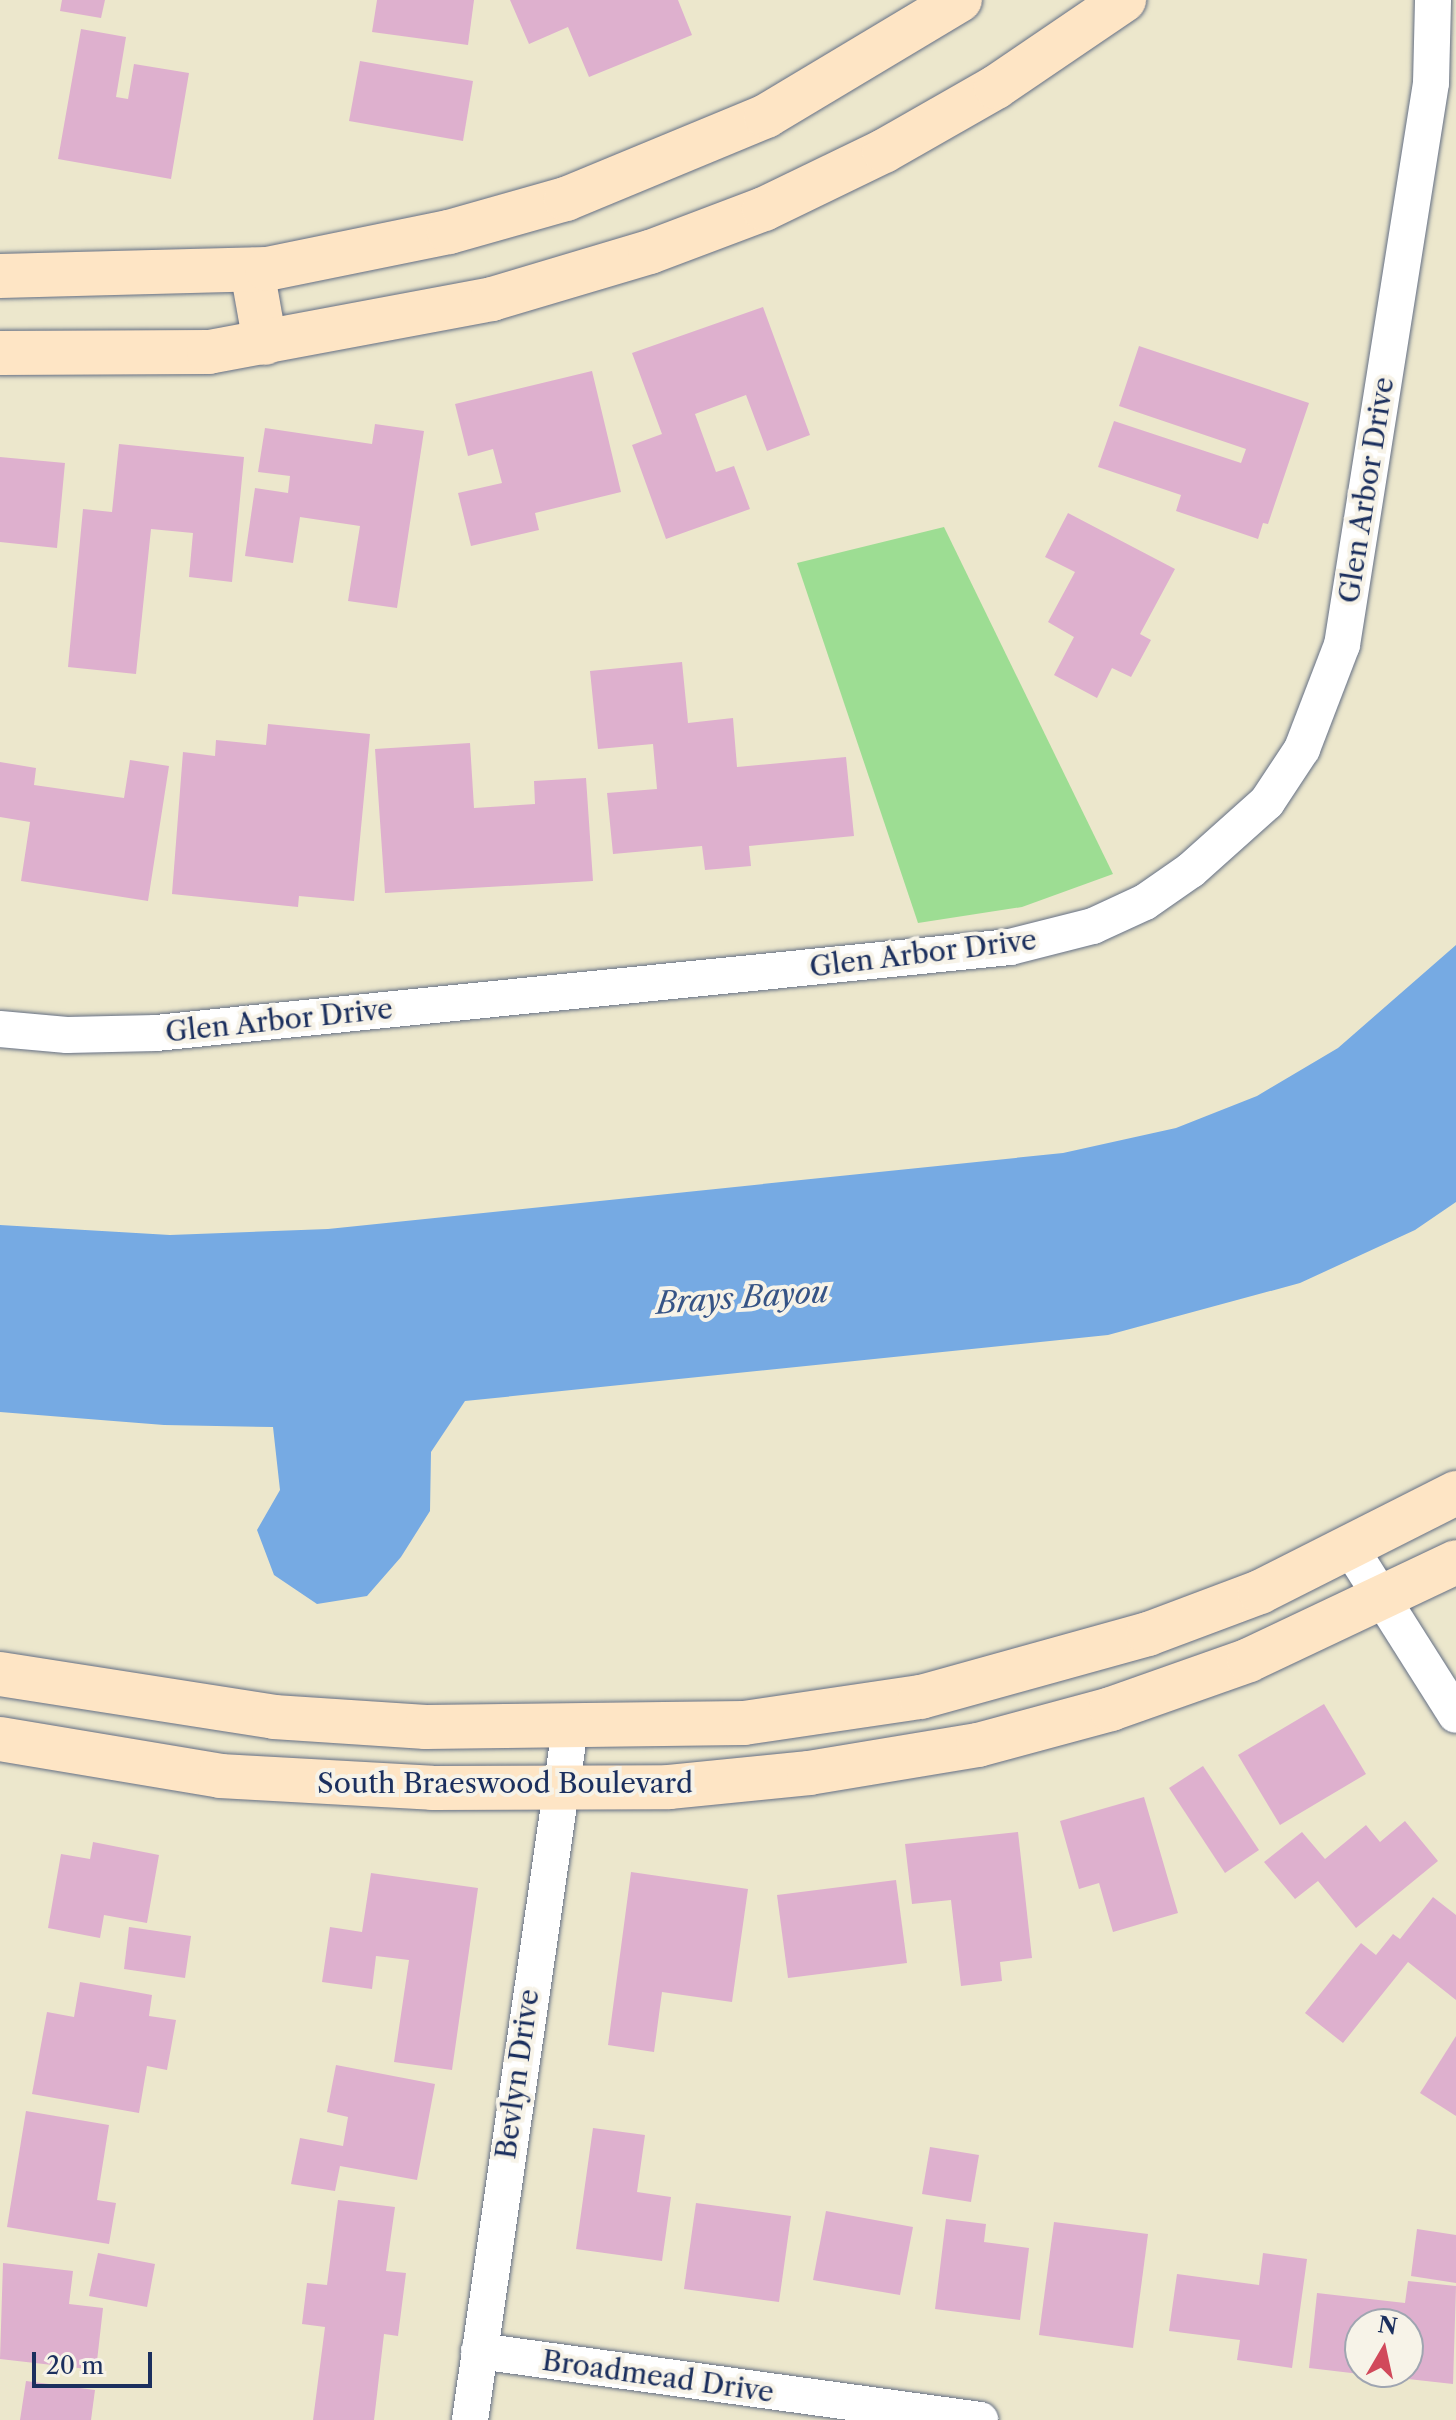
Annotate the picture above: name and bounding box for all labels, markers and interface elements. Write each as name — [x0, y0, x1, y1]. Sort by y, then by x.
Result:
street label: Glen Arbor Drive — [1331, 374, 1401, 606]
street label: Glen Arbor Drive — [807, 922, 1039, 984]
street label: Glen Arbor Drive — [163, 991, 395, 1049]
water label: Brays Bayou — [655, 1274, 829, 1322]
street label: South Braeswood Boulevard — [317, 1766, 693, 1800]
street label: Bevlyn Drive — [488, 1987, 546, 2161]
north arrow — [1344, 2308, 1424, 2388]
text: N — [1376, 2311, 1399, 2341]
scale bar — [36, 2336, 156, 2386]
street label: Broadmead Drive — [540, 2343, 776, 2409]
text: 20 m — [46, 2351, 104, 2380]

